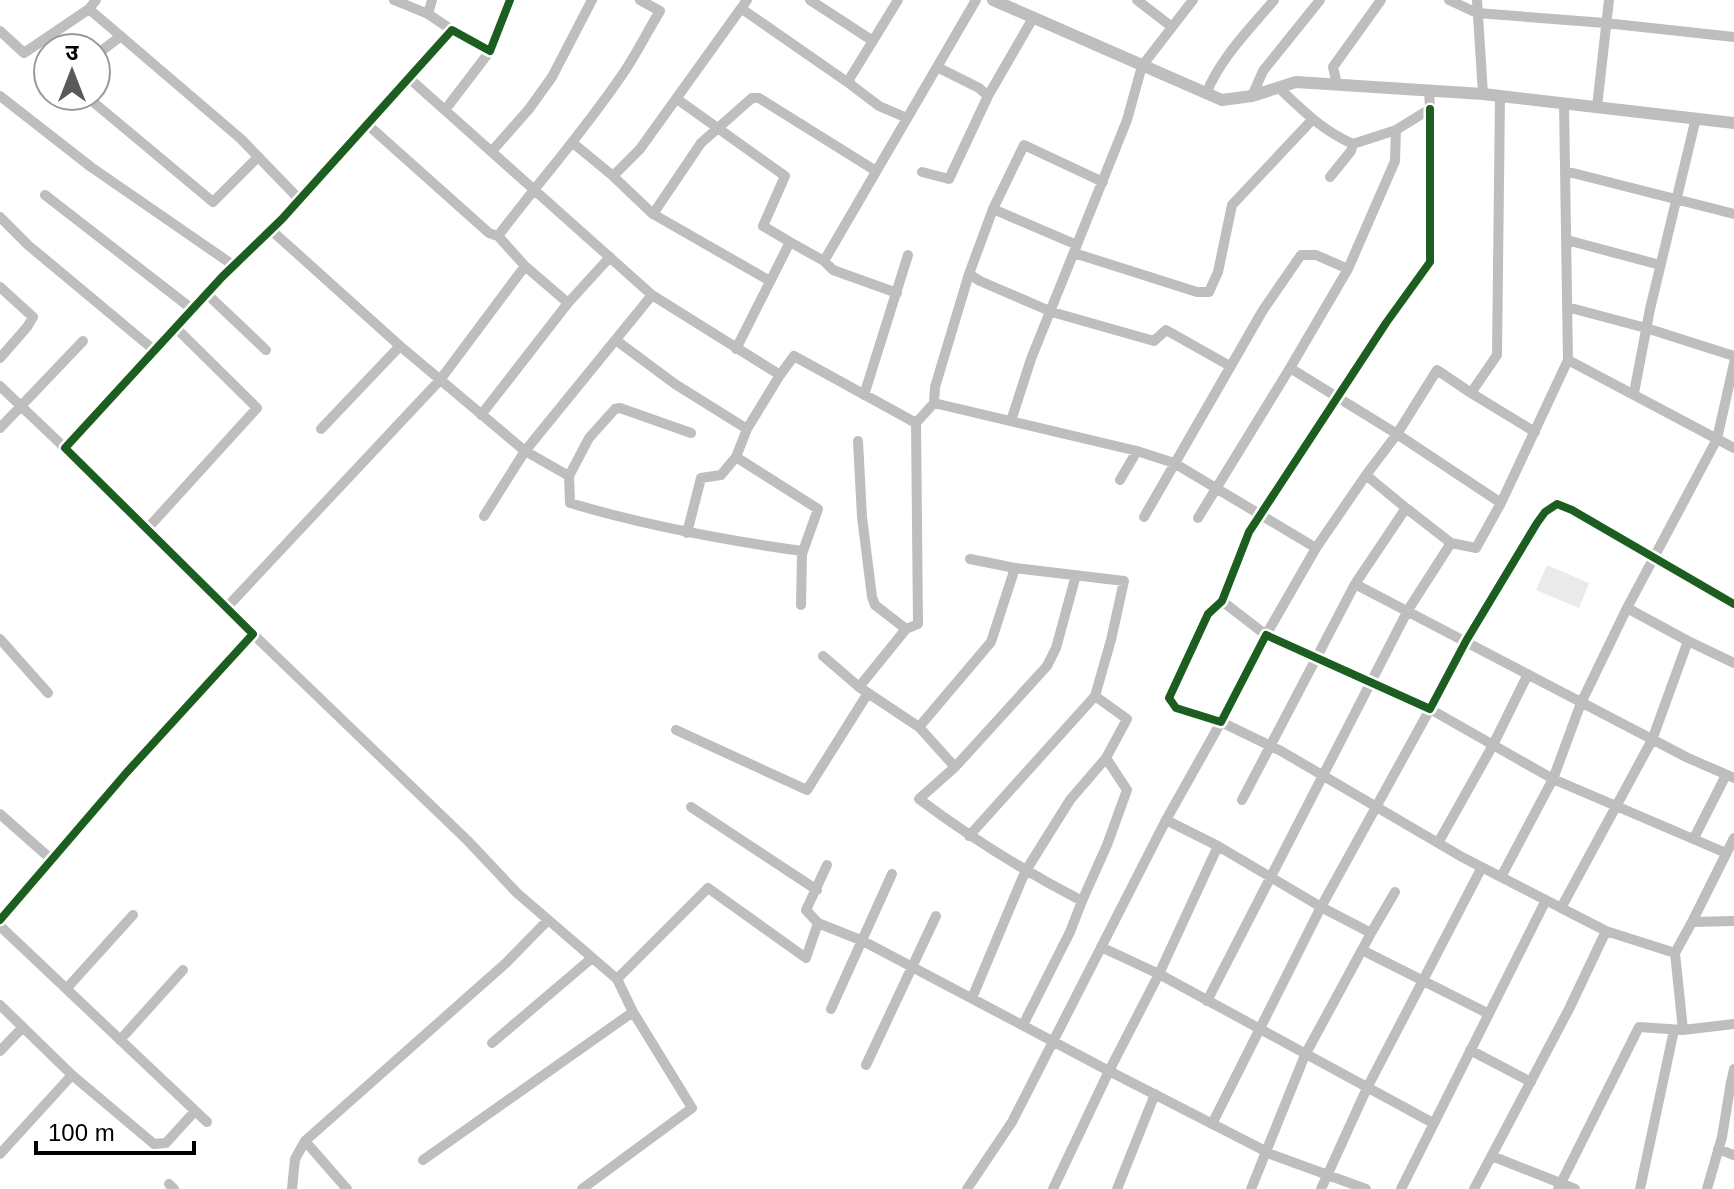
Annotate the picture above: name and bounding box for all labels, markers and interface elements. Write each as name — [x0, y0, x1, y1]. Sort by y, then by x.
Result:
north arrow — [32, 32, 112, 112]
text: उ — [66, 40, 80, 65]
scale bar — [36, 1105, 194, 1155]
text: 100 m — [48, 1119, 115, 1146]

